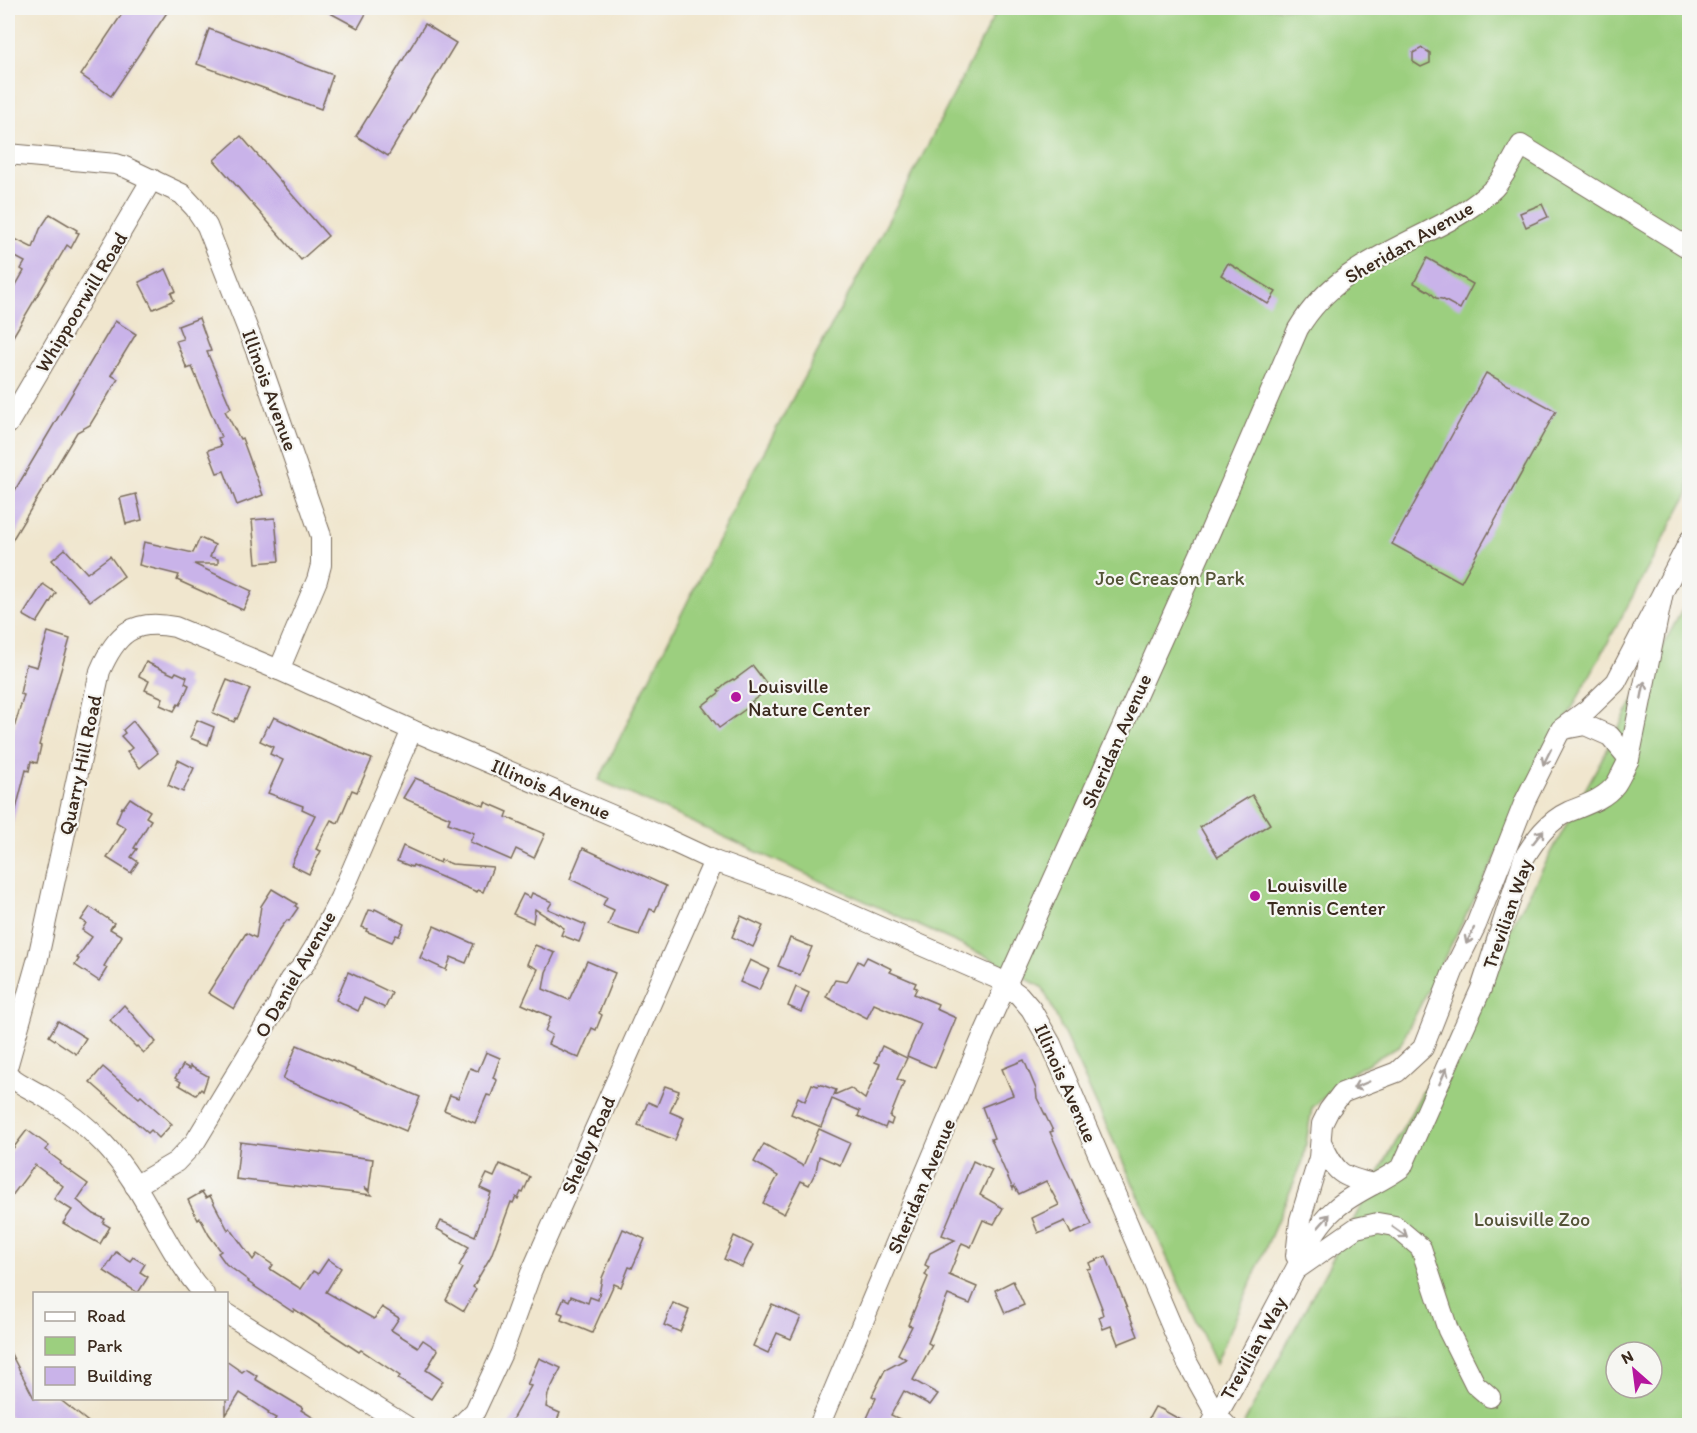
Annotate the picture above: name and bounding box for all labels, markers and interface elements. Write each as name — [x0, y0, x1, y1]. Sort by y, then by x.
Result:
street label: Sheridan Avenue — [1340, 195, 1478, 289]
street label: Whippoorwill Road — [30, 227, 133, 377]
street label: Illinois Avenue — [237, 326, 303, 454]
park label: Joe Creason Park — [1095, 566, 1245, 590]
street label: Sheridan Avenue — [1076, 670, 1156, 812]
place label: Louisville Nature Center — [748, 674, 871, 721]
one-way arrow — [1638, 680, 1649, 700]
marker: Louisville Nature Center — [729, 690, 743, 704]
street label: Quarry Hill Road — [53, 692, 107, 837]
one-way arrow — [1541, 747, 1553, 765]
street label: Illinois Avenue — [488, 753, 614, 825]
one-way arrow — [1532, 830, 1545, 846]
street label: Trevilian Way — [1477, 855, 1537, 972]
place label: Louisville Tennis Center — [1267, 873, 1385, 920]
marker: Louisville Tennis Center — [1248, 889, 1262, 903]
street label: O Daniel Avenue — [249, 906, 341, 1042]
one-way arrow — [1464, 926, 1476, 944]
street label: Illinois Avenue — [1029, 1020, 1103, 1146]
one-way arrow — [1438, 1068, 1449, 1086]
one-way arrow — [1353, 1080, 1371, 1091]
street label: Shelby Road — [556, 1092, 620, 1198]
street label: Sheridan Avenue — [882, 1115, 960, 1257]
park label: Louisville Zoo — [1474, 1207, 1590, 1231]
one-way arrow — [1317, 1214, 1331, 1229]
one-way arrow — [1391, 1225, 1408, 1238]
street label: Trevilian Way — [1215, 1291, 1292, 1404]
legend — [33, 1292, 228, 1400]
text: Road — [87, 1305, 126, 1327]
text: Park — [87, 1335, 122, 1357]
north arrow — [1604, 1340, 1664, 1400]
text: N — [1618, 1346, 1636, 1368]
text: Building — [87, 1365, 153, 1387]

